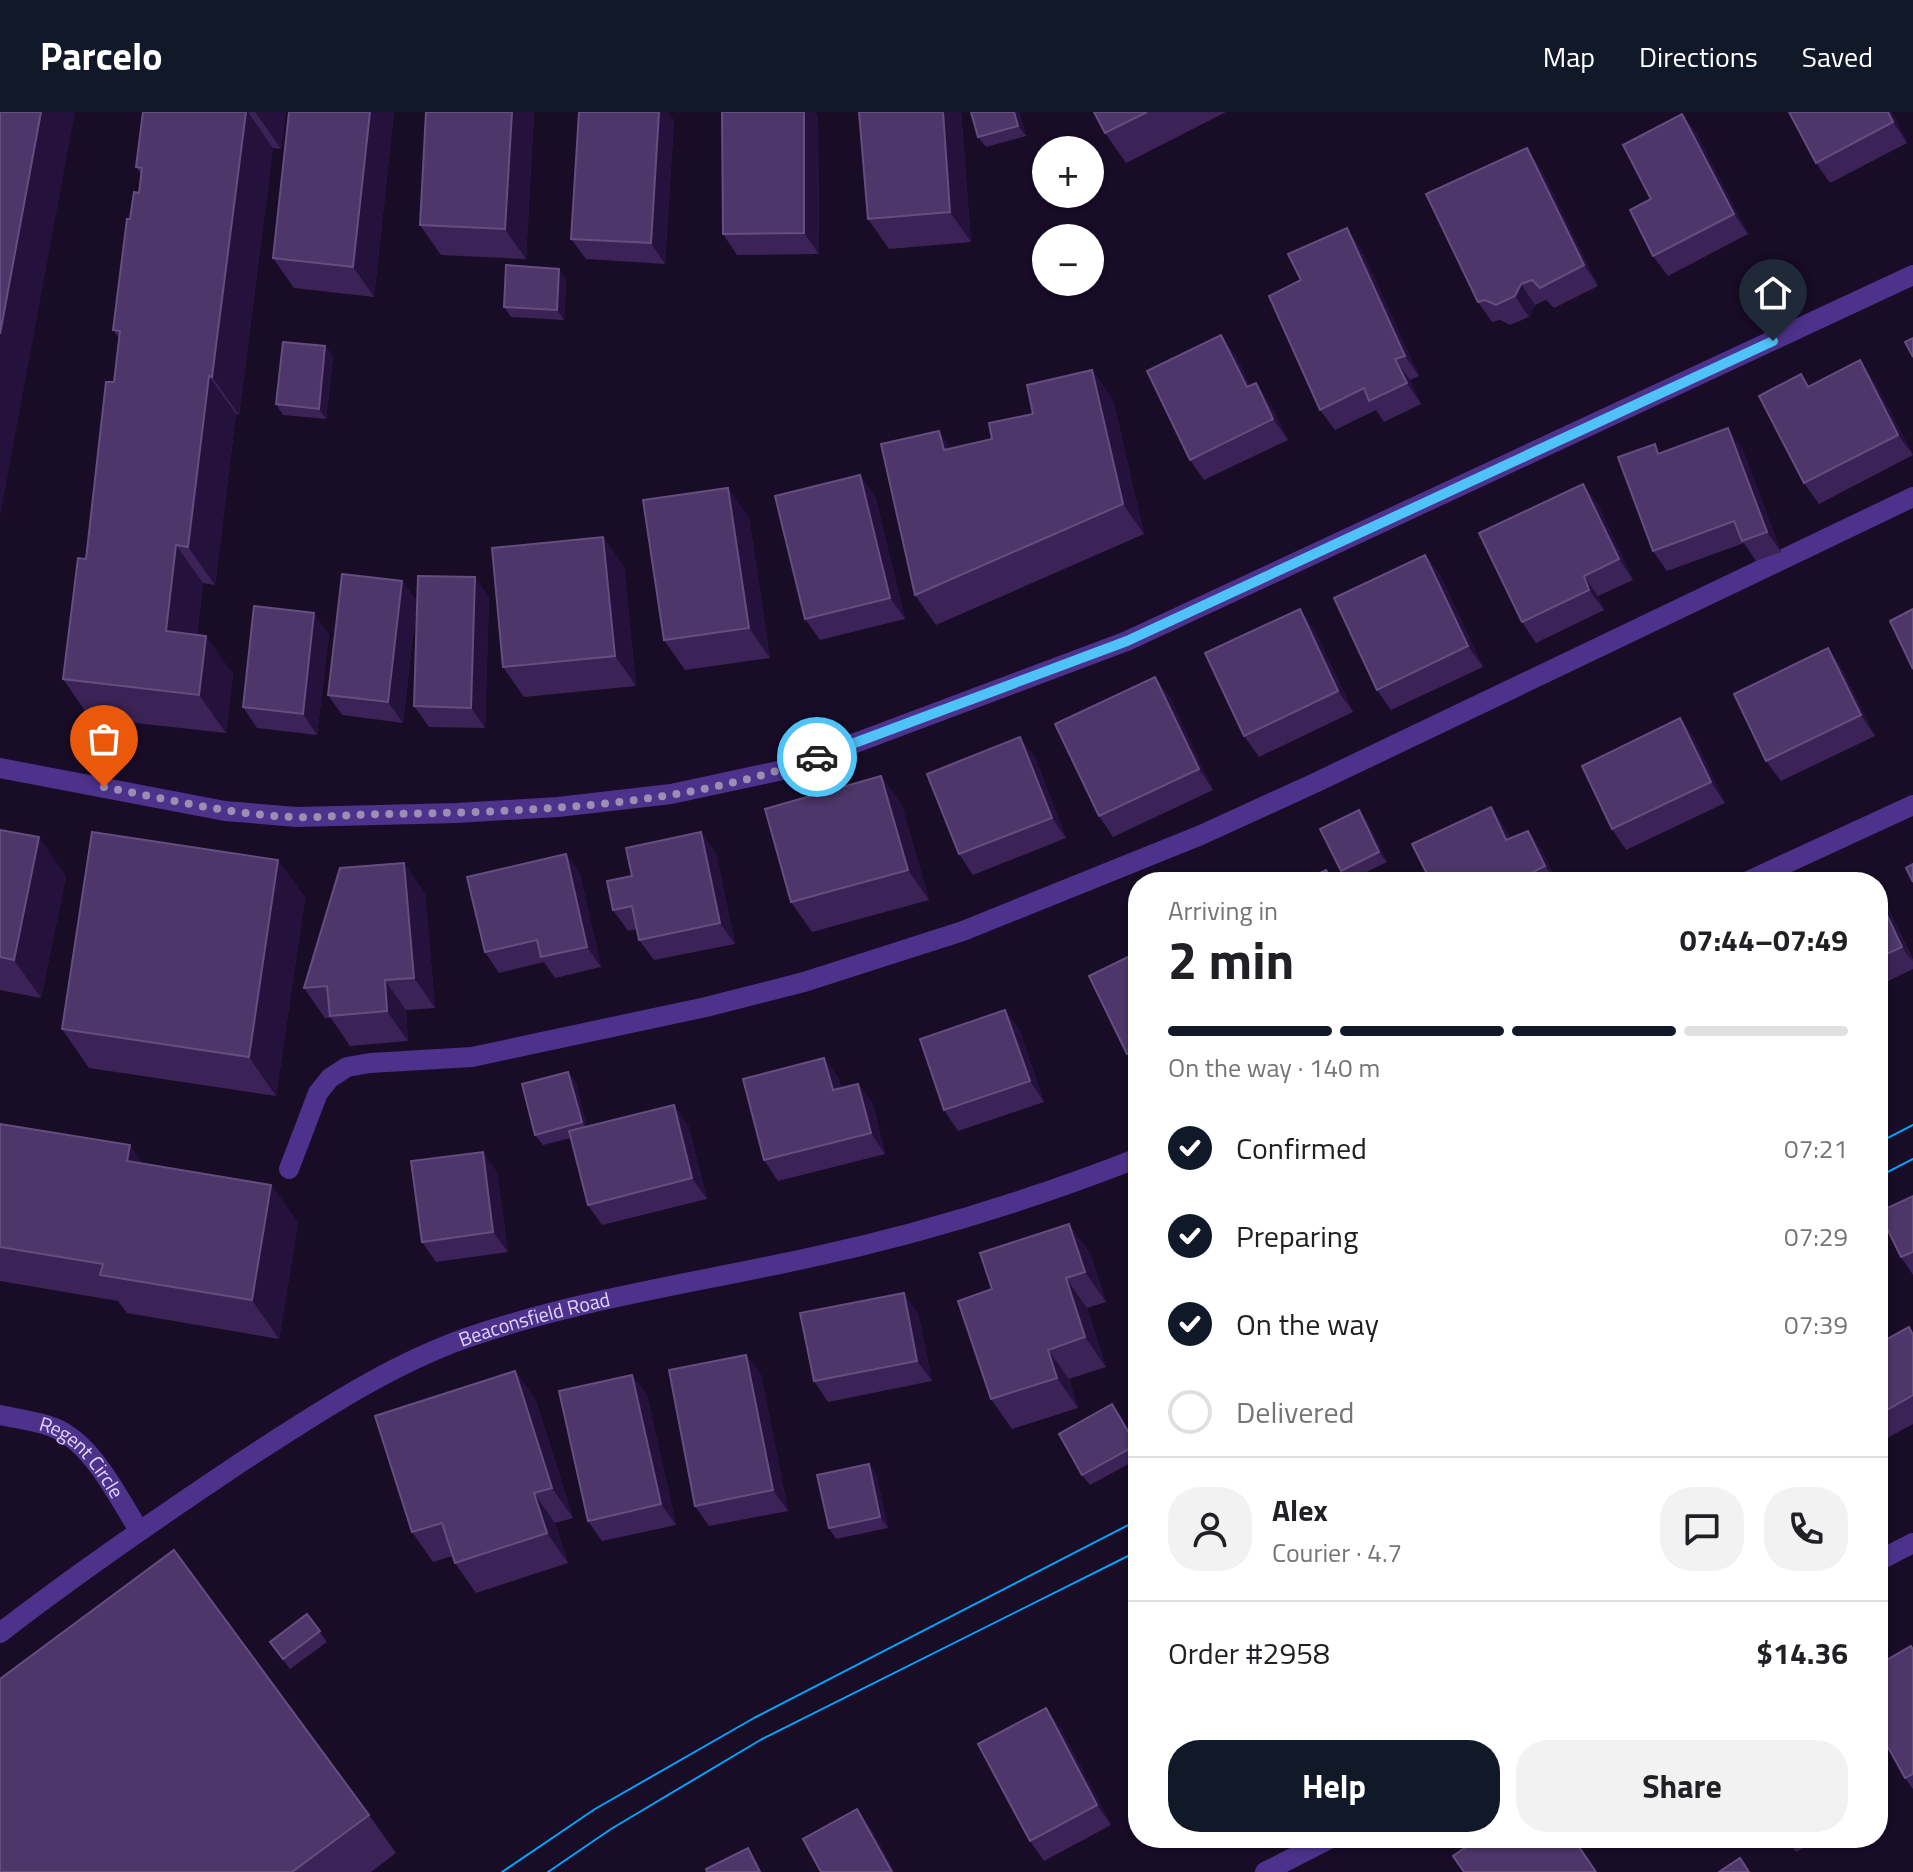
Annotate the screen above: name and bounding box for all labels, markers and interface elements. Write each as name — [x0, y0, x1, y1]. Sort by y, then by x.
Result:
text: Parcelo — [40, 27, 162, 85]
text: Map — [1543, 35, 1595, 78]
text: Directions — [1639, 35, 1758, 78]
text: Saved — [1802, 35, 1873, 78]
map controls — [1032, 136, 1104, 296]
button: + — [1032, 136, 1104, 208]
button: − — [1032, 224, 1104, 296]
pin — [1739, 259, 1807, 341]
icon: home — [1751, 271, 1795, 315]
pin — [70, 705, 138, 787]
icon: bag — [82, 717, 126, 761]
courier — [777, 717, 857, 797]
icon: car — [795, 735, 839, 779]
text: Arriving in — [1168, 891, 1278, 930]
text: 07:44–07:49 — [1680, 917, 1848, 963]
text: 2 min — [1168, 920, 1294, 999]
text: On the way · 140 m — [1168, 1048, 1380, 1087]
text: Confirmed — [1236, 1125, 1367, 1171]
icon: check — [1168, 1126, 1212, 1170]
text: 07:21 — [1784, 1129, 1848, 1168]
text: Preparing — [1236, 1213, 1358, 1259]
icon: check — [1168, 1214, 1212, 1258]
text: 07:29 — [1784, 1217, 1848, 1256]
street label: Beaconsfield Road — [454, 1283, 613, 1354]
text: On the way — [1236, 1301, 1379, 1347]
icon: check — [1168, 1302, 1212, 1346]
text: 07:39 — [1784, 1305, 1848, 1344]
text: Delivered — [1236, 1389, 1354, 1435]
street label: Regent Circle — [36, 1408, 132, 1504]
button: person — [1168, 1487, 1252, 1571]
text: Alex — [1272, 1487, 1328, 1533]
button: chat — [1660, 1487, 1744, 1571]
button: phone — [1764, 1487, 1848, 1571]
text: Courier · 4.7 — [1272, 1533, 1402, 1572]
text: Order #2958 — [1168, 1630, 1330, 1676]
text: $14.36 — [1756, 1630, 1848, 1676]
button: Help — [1168, 1740, 1500, 1832]
button: Share — [1516, 1740, 1848, 1832]

